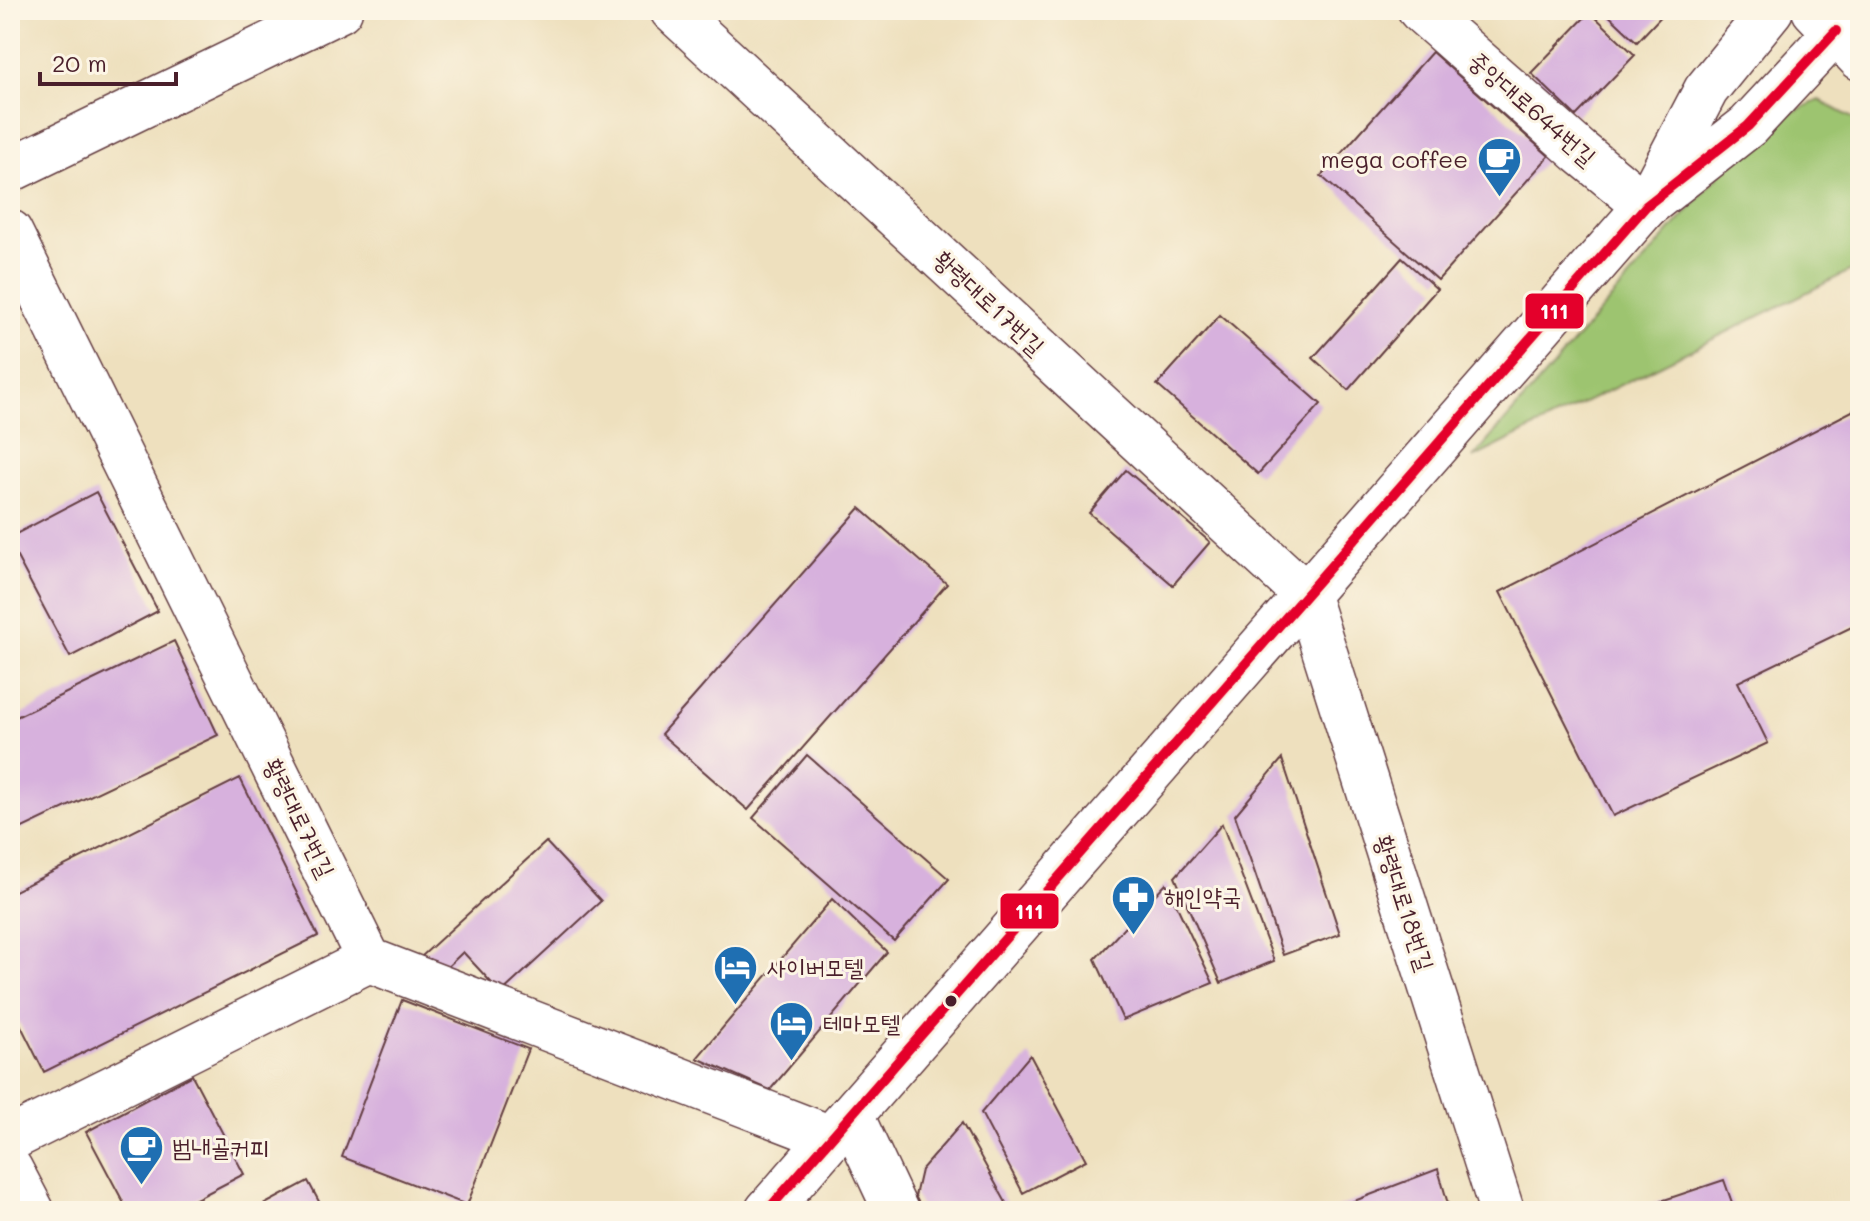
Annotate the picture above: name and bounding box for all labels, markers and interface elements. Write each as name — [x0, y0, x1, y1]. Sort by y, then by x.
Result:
scale bar — [40, 36, 176, 86]
street label: 중앙대로644번길 — [1463, 44, 1603, 172]
text: 20 m — [52, 47, 107, 78]
cafe icon: mega coffee — [1475, 136, 1523, 199]
place label: mega coffee — [1321, 143, 1468, 174]
street label: 황령대로17번길 — [928, 243, 1052, 361]
line badge: 111 — [1524, 292, 1585, 330]
text: 111 — [1539, 296, 1569, 325]
street label: 황령대로7번길 — [258, 752, 343, 882]
street label: 황령대로18번길 — [1369, 831, 1442, 974]
pharmacy icon: 해인약국 — [1109, 873, 1157, 936]
place label: 해인약국 — [1164, 880, 1241, 911]
line badge: 111 — [999, 892, 1060, 930]
text: 111 — [1014, 896, 1044, 925]
hotel icon: 사이버모텔 — [712, 944, 760, 1007]
place label: 사이버모텔 — [767, 951, 864, 982]
unlabelled marker — [943, 993, 959, 1009]
hotel icon: 테마모텔 — [768, 1000, 816, 1063]
place label: 테마모텔 — [823, 1007, 900, 1038]
cafe icon: 범내골커피 — [117, 1124, 165, 1187]
place label: 범내골커피 — [172, 1131, 269, 1162]

